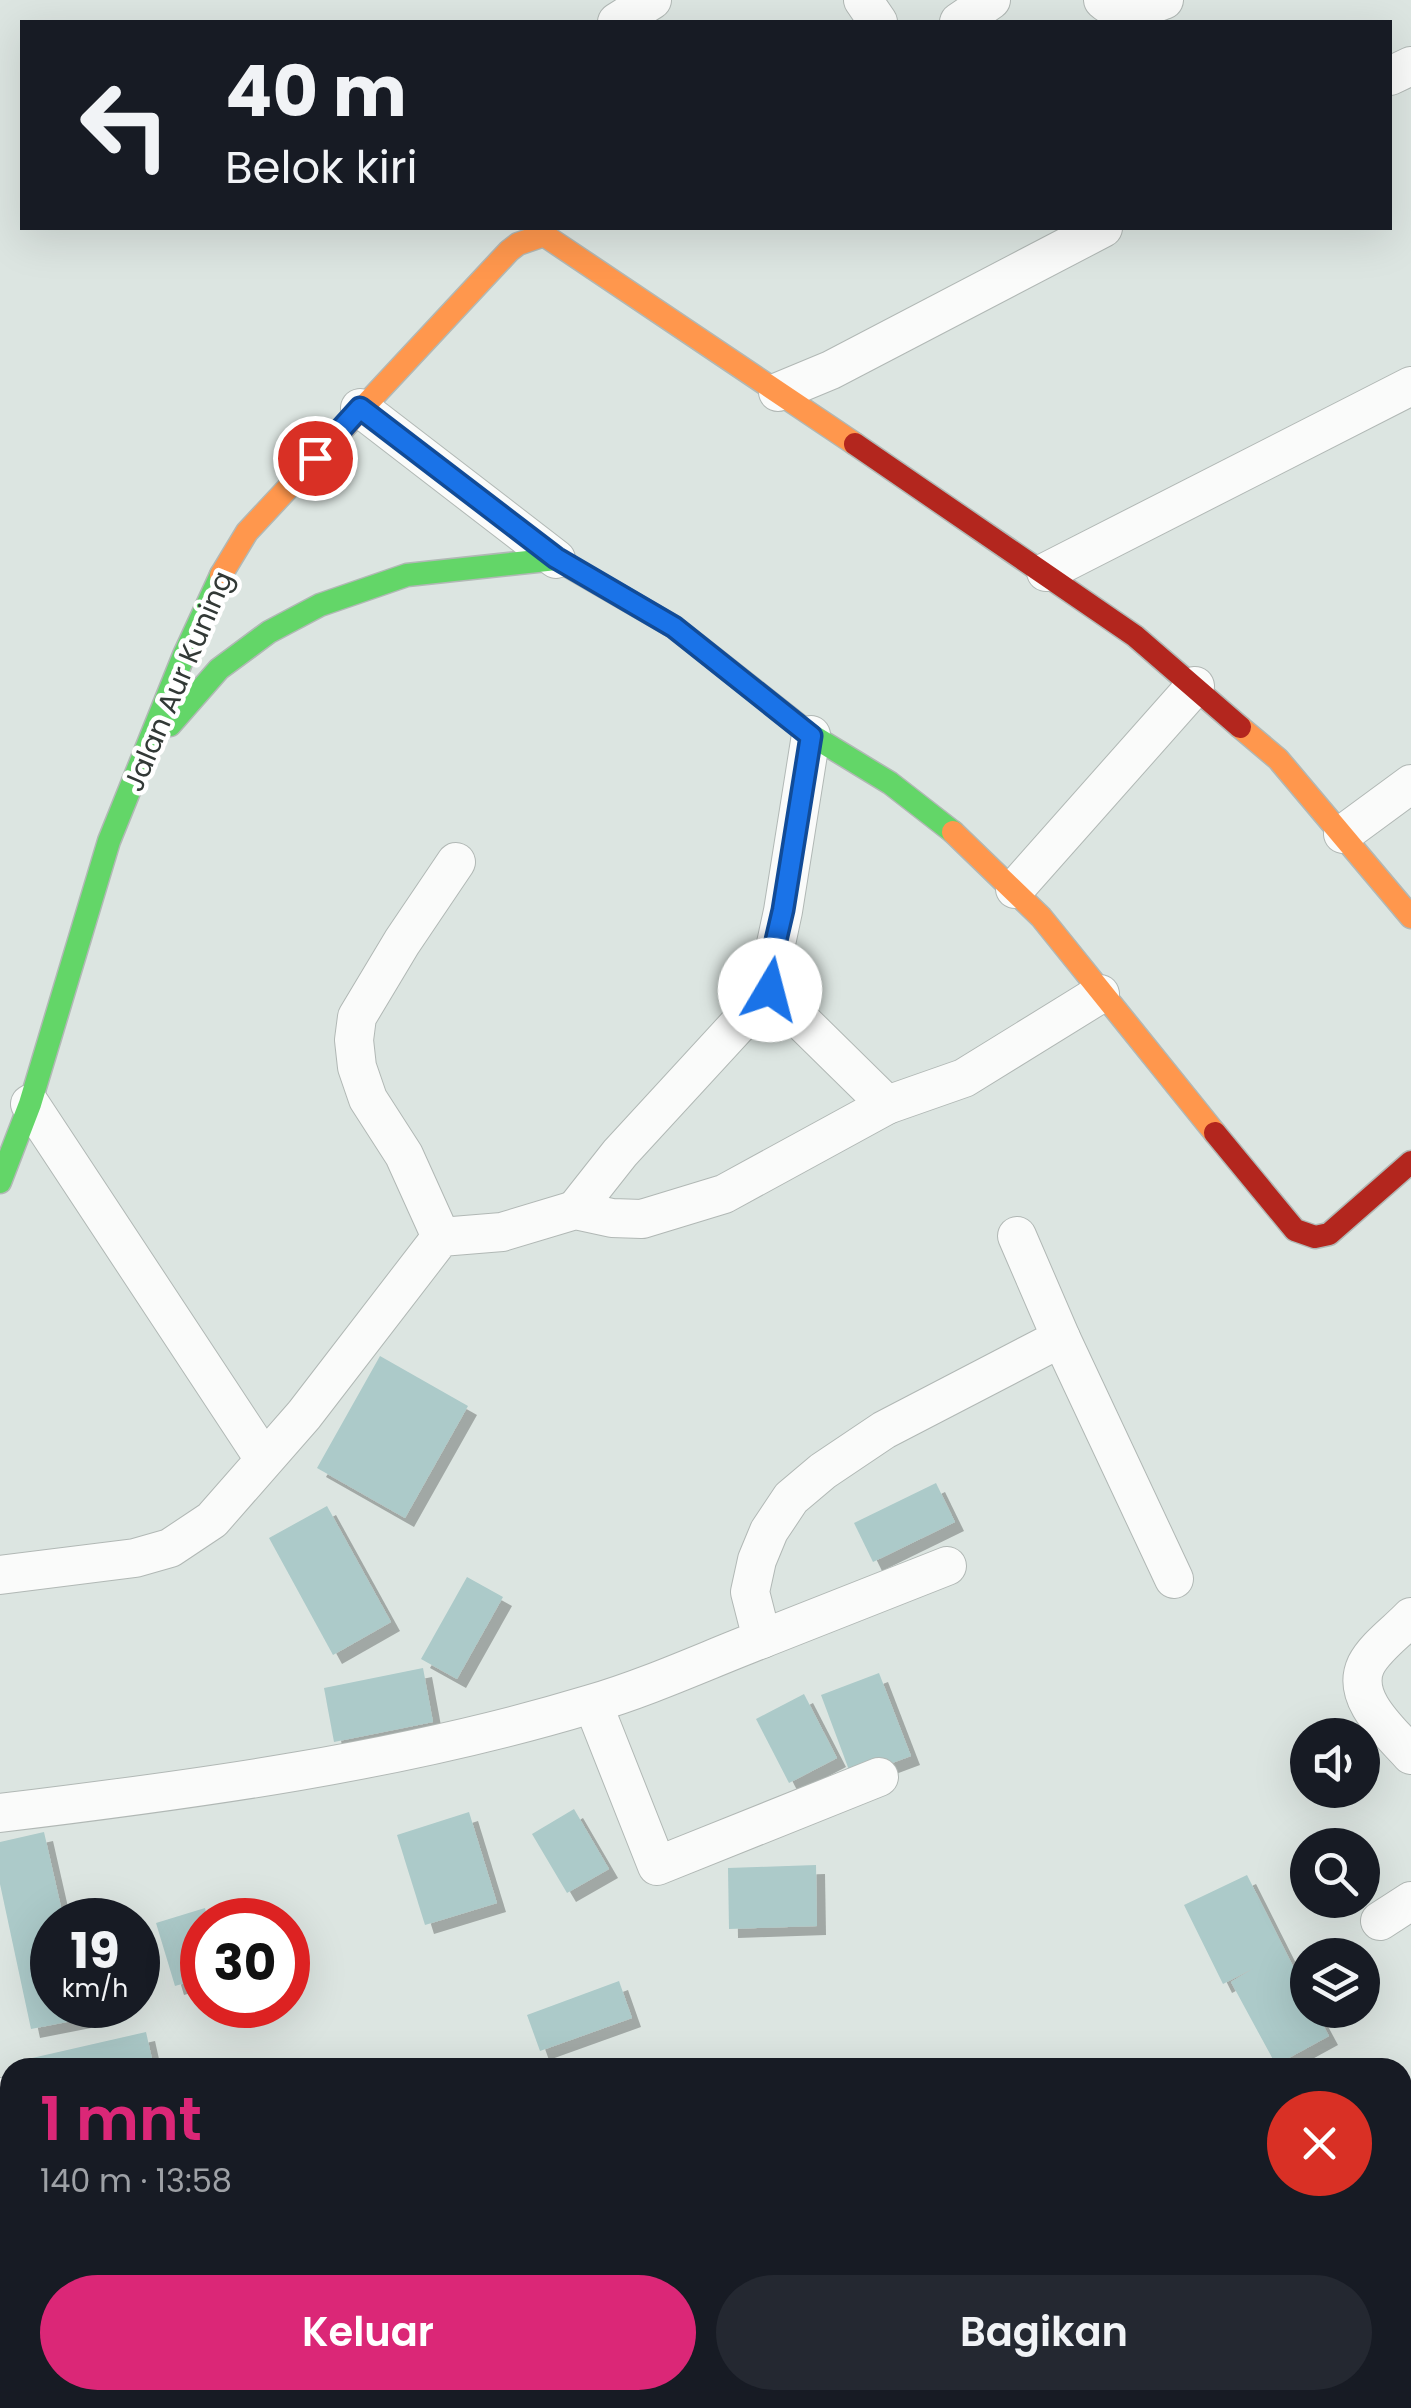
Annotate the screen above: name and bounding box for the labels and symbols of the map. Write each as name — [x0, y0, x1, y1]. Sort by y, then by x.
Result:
pin — [273, 416, 358, 501]
street label: Jalan Aur Kuning — [114, 565, 243, 797]
position arrow — [718, 938, 822, 1042]
speed limit sign: 30 — [180, 1898, 310, 2028]

